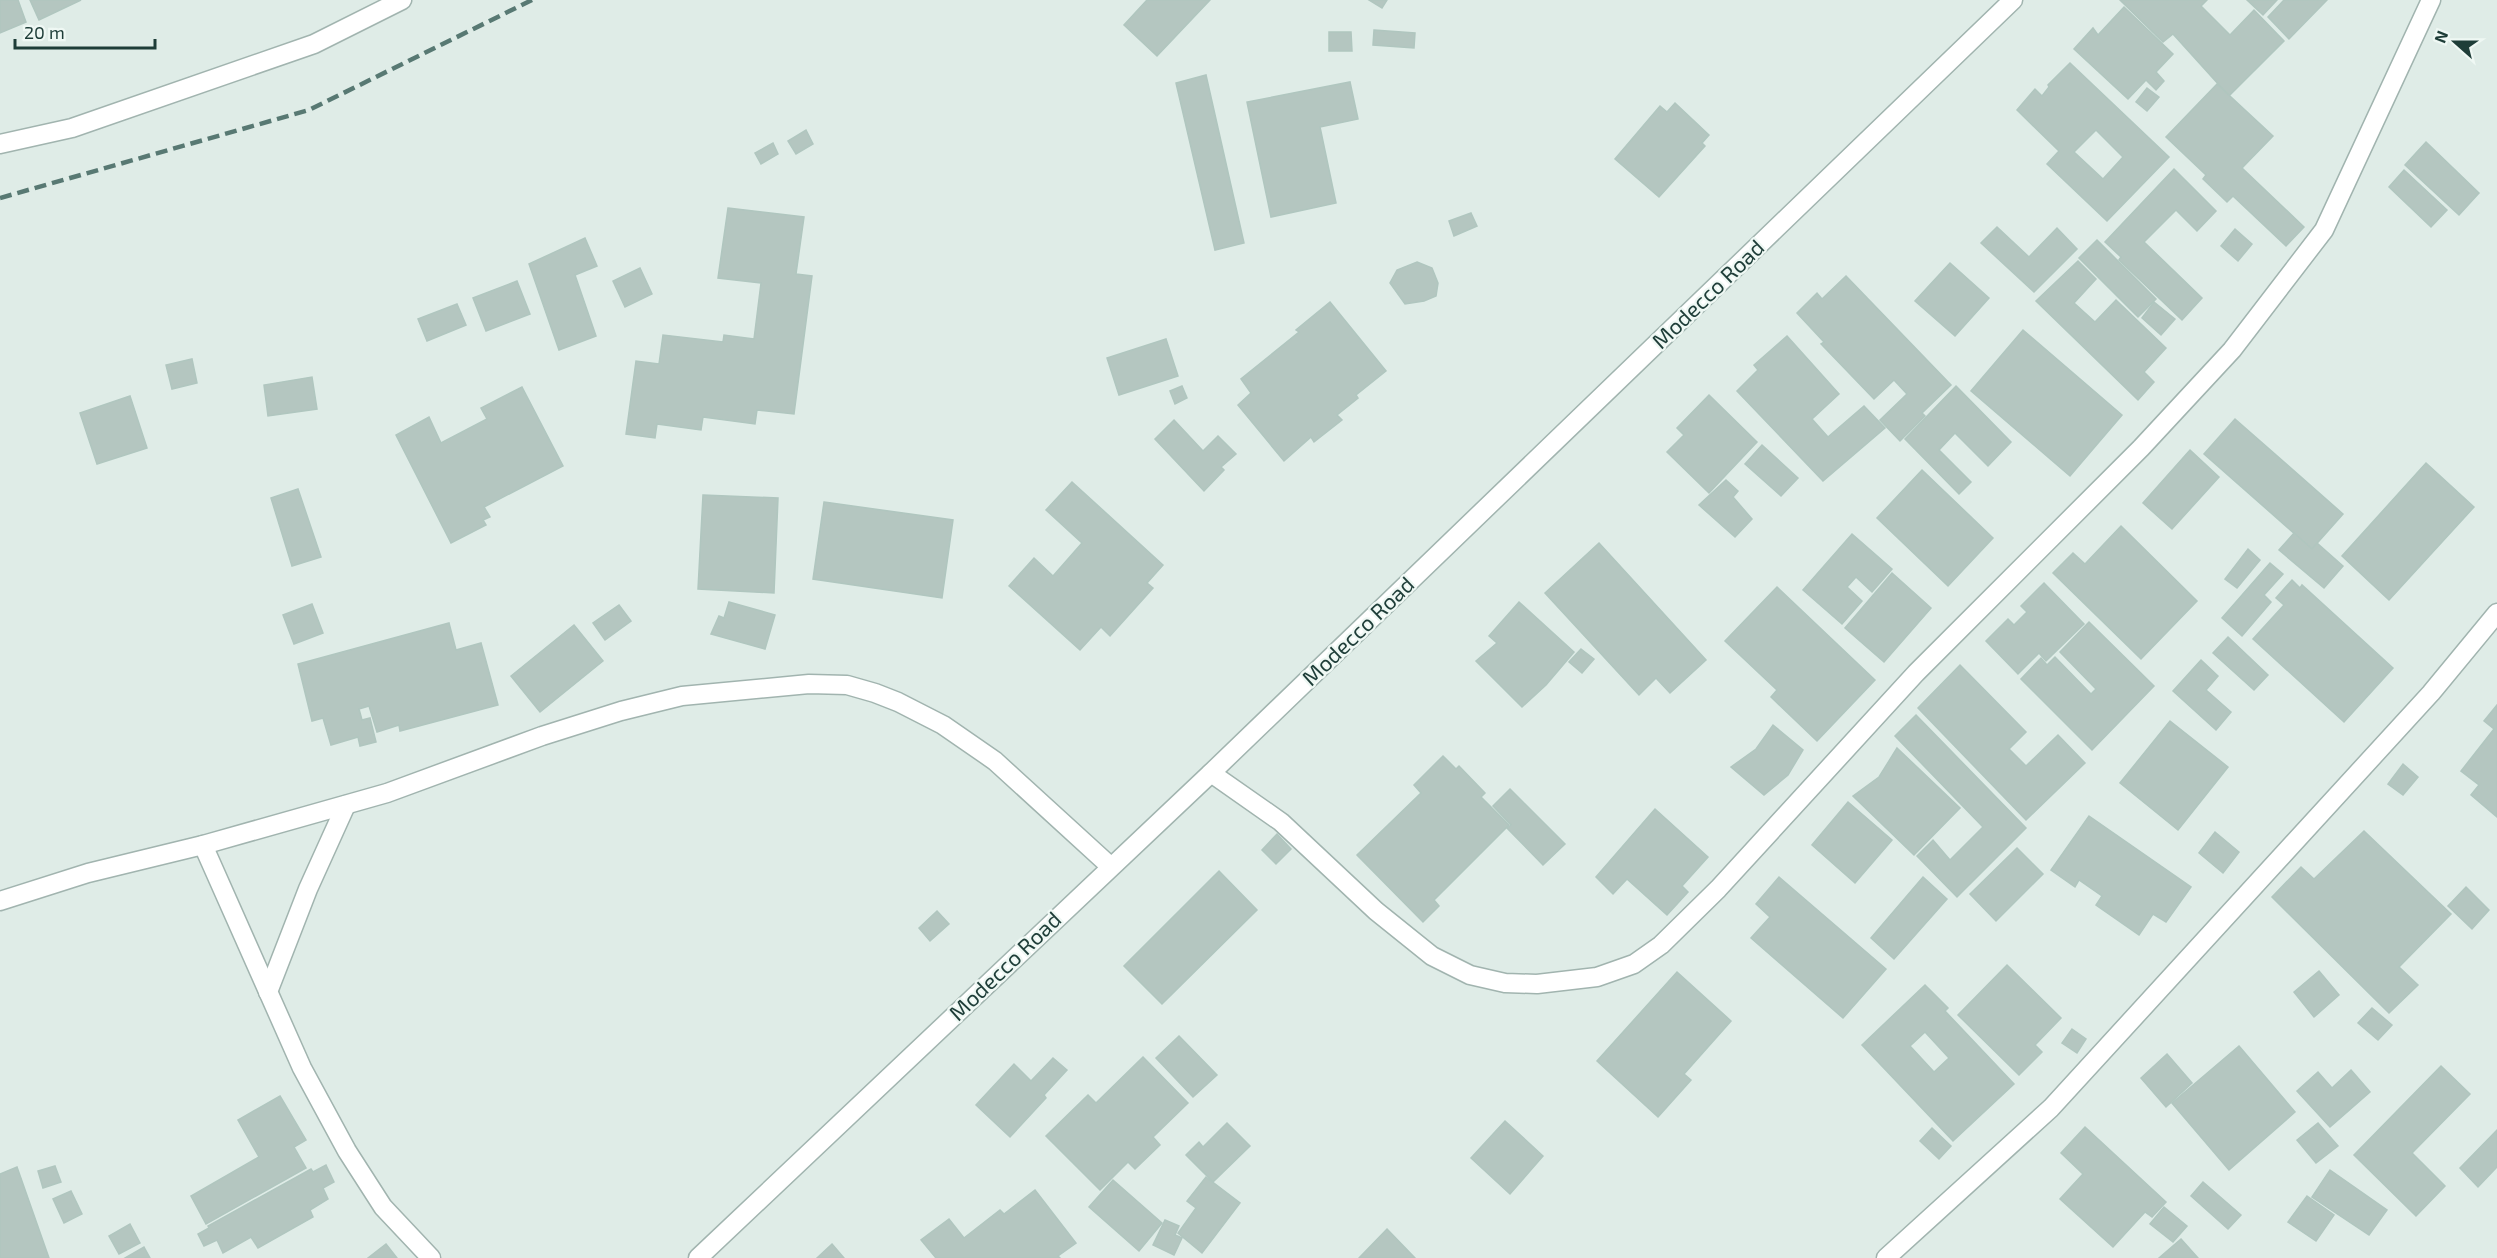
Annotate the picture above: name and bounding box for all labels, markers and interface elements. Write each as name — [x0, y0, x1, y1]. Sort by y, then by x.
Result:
scale bar — [15, 12, 154, 50]
north arrow — [2425, 12, 2485, 72]
text: 20 m — [24, 21, 65, 43]
text: N — [2430, 28, 2451, 45]
street label: Modecco Road — [1646, 233, 1769, 353]
street label: Modecco Road — [1296, 570, 1419, 690]
street label: Modecco Road — [943, 905, 1066, 1025]

